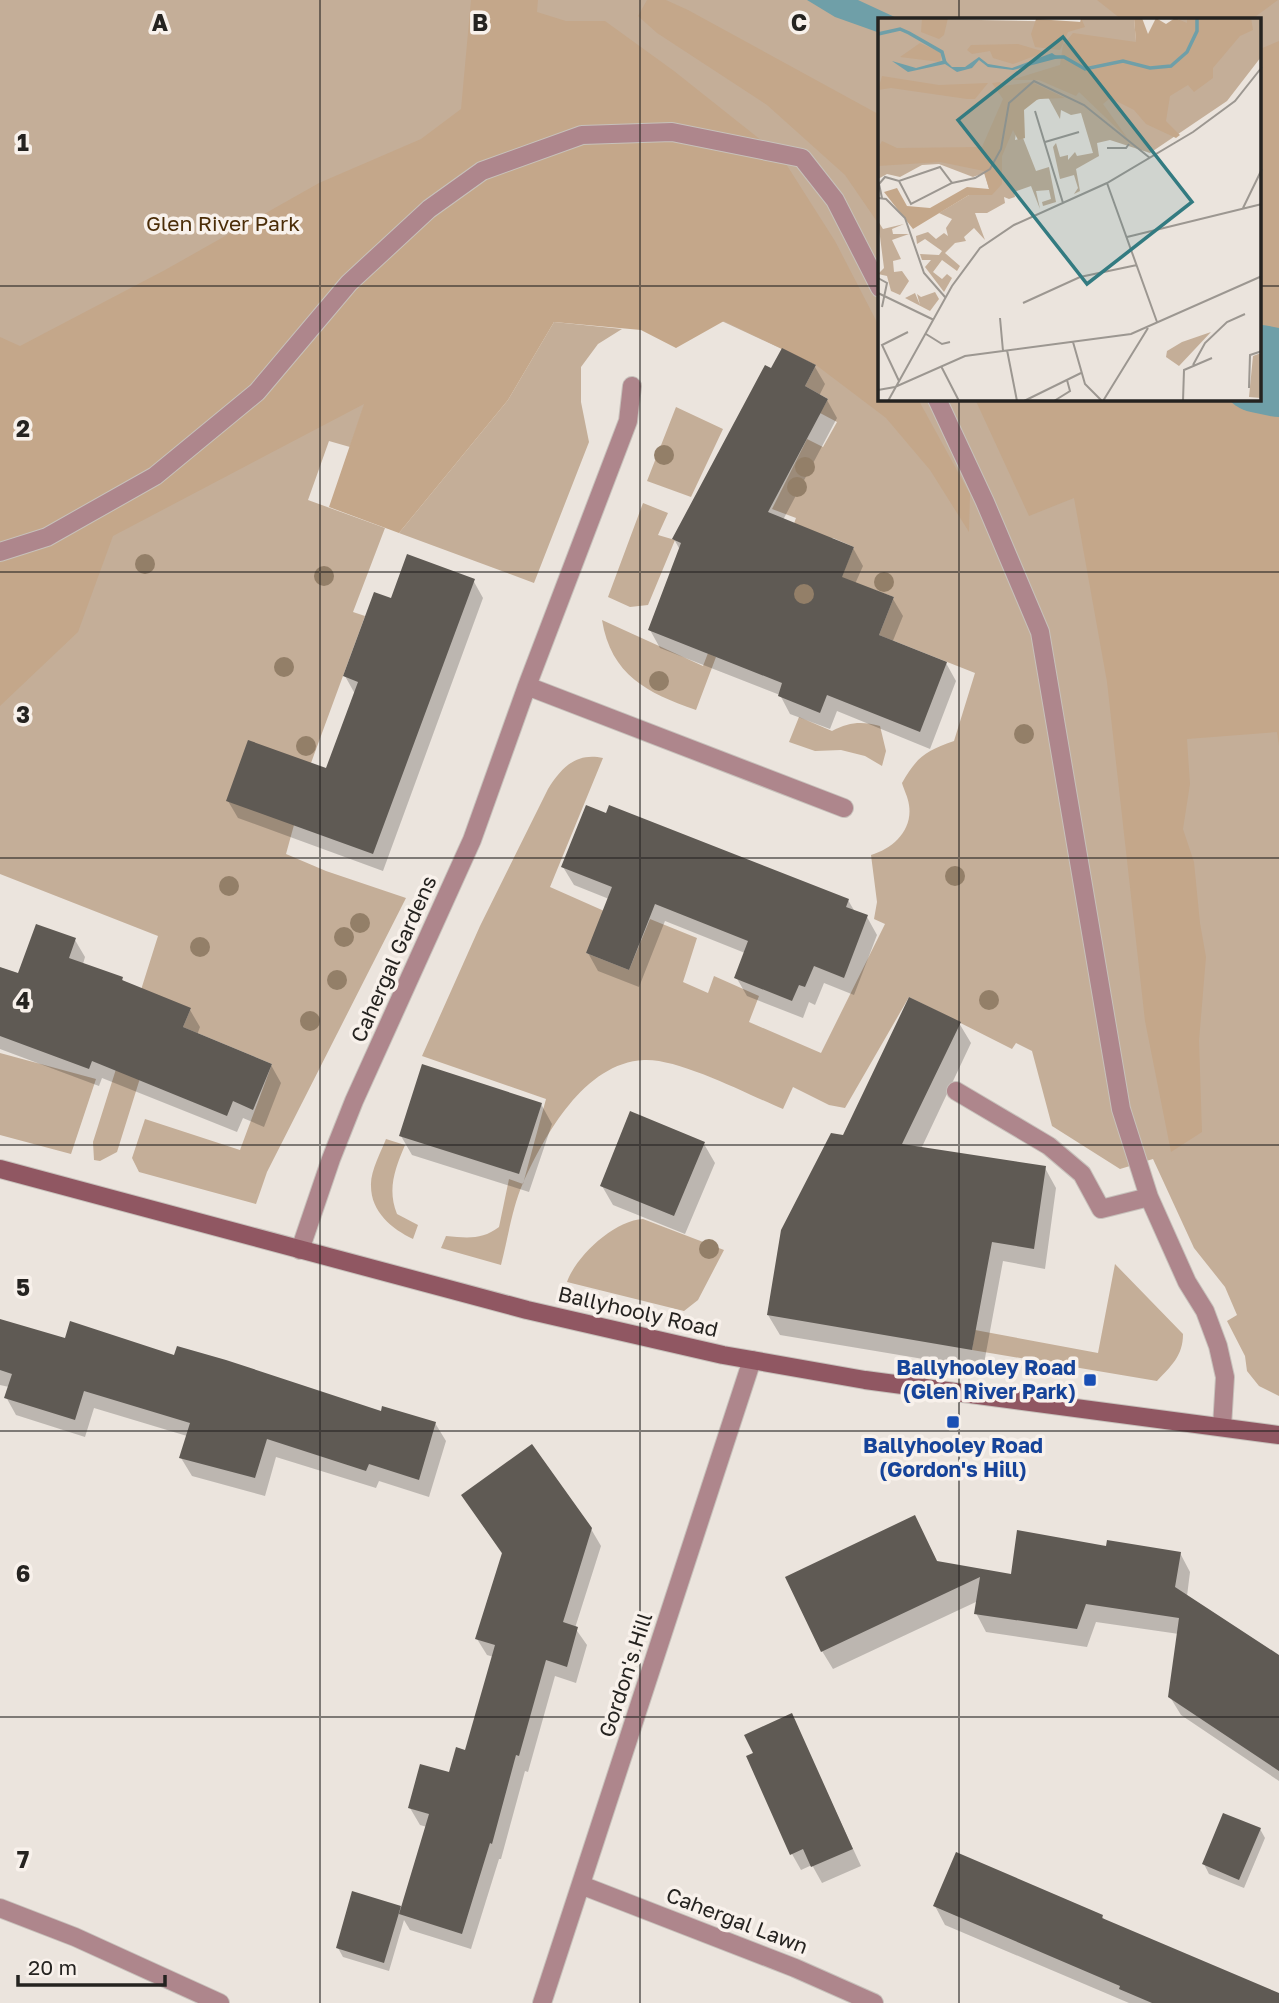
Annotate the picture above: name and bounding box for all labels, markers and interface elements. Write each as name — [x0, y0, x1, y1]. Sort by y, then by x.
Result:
text: A — [152, 8, 169, 36]
text: B — [472, 8, 488, 36]
text: C — [791, 8, 807, 36]
inset map — [878, 18, 1262, 401]
text: 1 — [17, 128, 29, 156]
park label: Glen River Park — [146, 210, 300, 236]
text: 2 — [16, 414, 30, 442]
text: 3 — [16, 700, 30, 728]
street label: Cahergal Gardens — [345, 871, 442, 1046]
text: 4 — [16, 986, 30, 1014]
text: 5 — [16, 1273, 30, 1301]
street label: Ballyhooly Road — [556, 1280, 721, 1342]
place label: Ballyhooley Road (Glen River Park) — [896, 1354, 1076, 1404]
marker: Ballyhooley Road (Glen River Park) — [1082, 1372, 1098, 1388]
marker: Ballyhooley Road (Gordon's Hill) — [945, 1414, 961, 1430]
place label: Ballyhooley Road (Gordon's Hill) — [863, 1432, 1043, 1482]
text: 6 — [16, 1559, 30, 1587]
street label: Gordon's Hill — [593, 1609, 657, 1740]
text: 7 — [17, 1845, 29, 1873]
street label: Cahergal Lawn — [663, 1881, 812, 1959]
scale bar — [18, 1944, 164, 1988]
text: 20 m — [28, 1954, 77, 1980]

